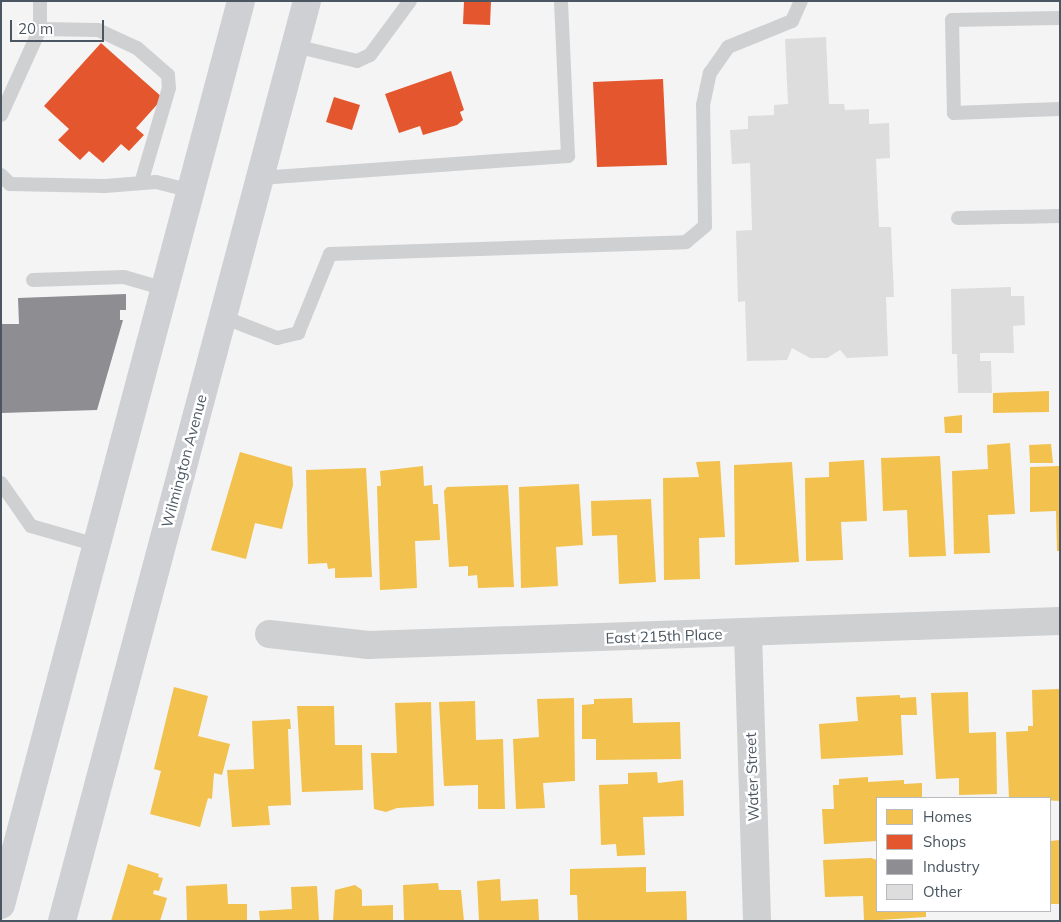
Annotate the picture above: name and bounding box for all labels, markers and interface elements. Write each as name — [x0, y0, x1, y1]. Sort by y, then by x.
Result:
scale bar — [12, 10, 106, 42]
text: 20 m — [18, 19, 53, 38]
street label: Wilmington Avenue — [158, 392, 210, 530]
street label: East 215th Place — [605, 625, 723, 647]
street label: Water Street — [741, 732, 763, 822]
legend — [876, 797, 1051, 912]
text: Homes — [923, 807, 972, 826]
text: Shops — [923, 832, 966, 851]
text: Industry — [923, 857, 980, 876]
text: Other — [923, 882, 962, 901]

